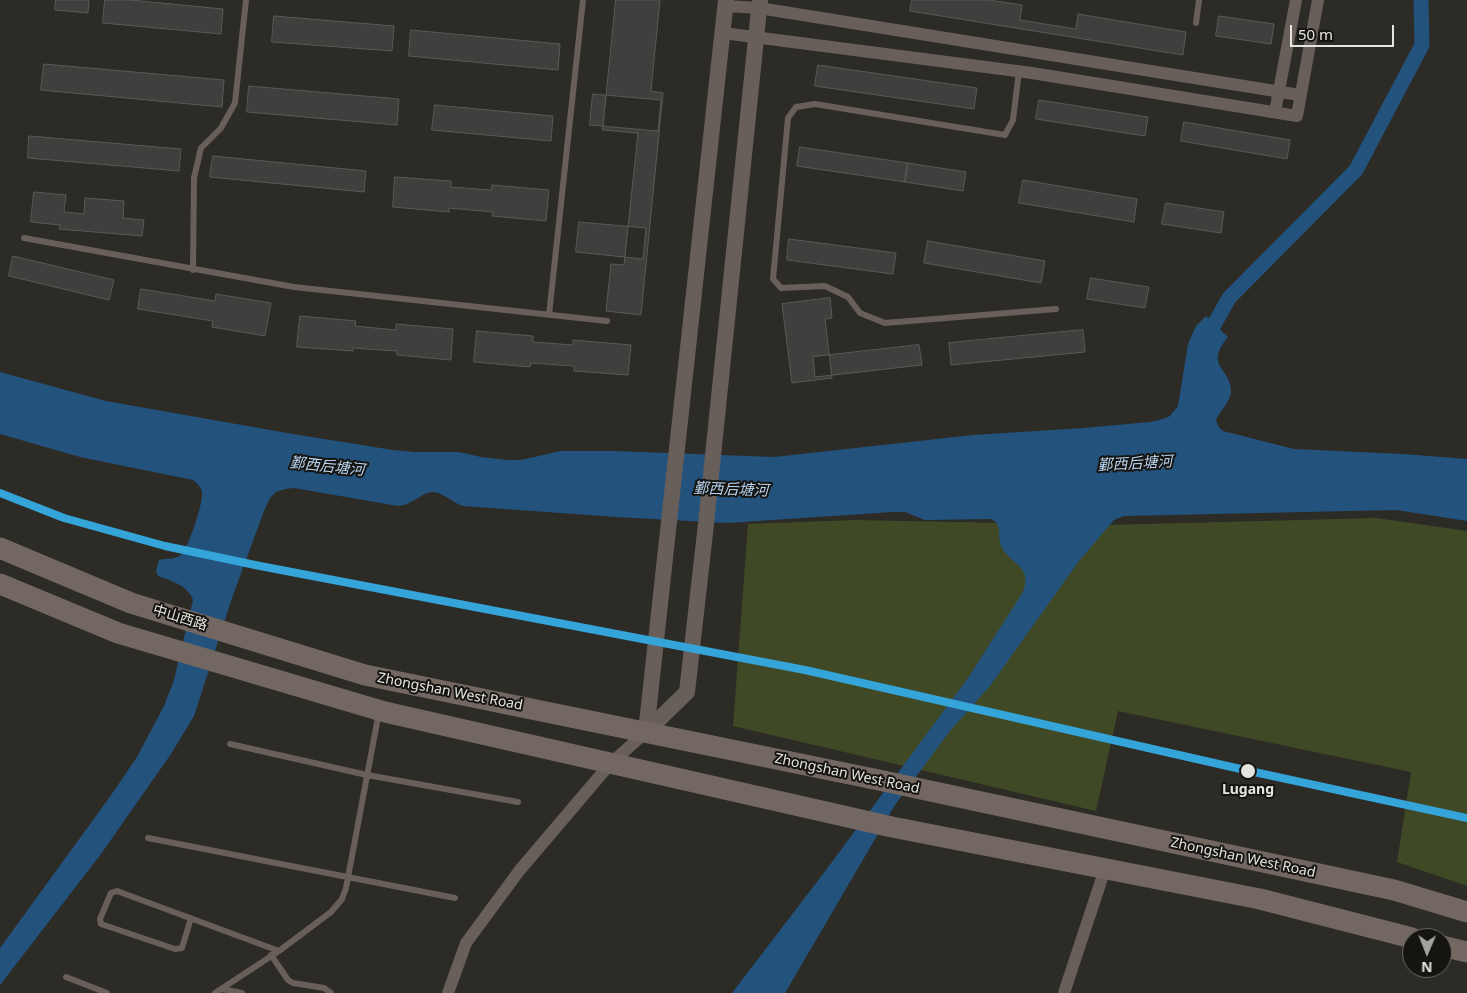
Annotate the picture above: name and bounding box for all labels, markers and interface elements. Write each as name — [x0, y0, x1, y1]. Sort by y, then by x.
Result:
scale bar — [1292, 15, 1396, 47]
text: 50 m — [1298, 24, 1333, 44]
water label: 鄞西后塘河 — [1097, 453, 1173, 475]
water label: 鄞西后塘河 — [289, 454, 365, 480]
water label: 鄞西后塘河 — [693, 480, 769, 500]
street label: 中山西路 — [151, 602, 209, 634]
street label: Zhongshan West Road — [376, 670, 524, 714]
street label: Zhongshan West Road — [773, 750, 921, 798]
marker: Lugang — [1239, 762, 1257, 780]
place label: Lugang — [1222, 782, 1274, 798]
street label: Zhongshan West Road — [1169, 834, 1317, 882]
north arrow — [1402, 928, 1452, 978]
text: N — [1421, 958, 1433, 977]

